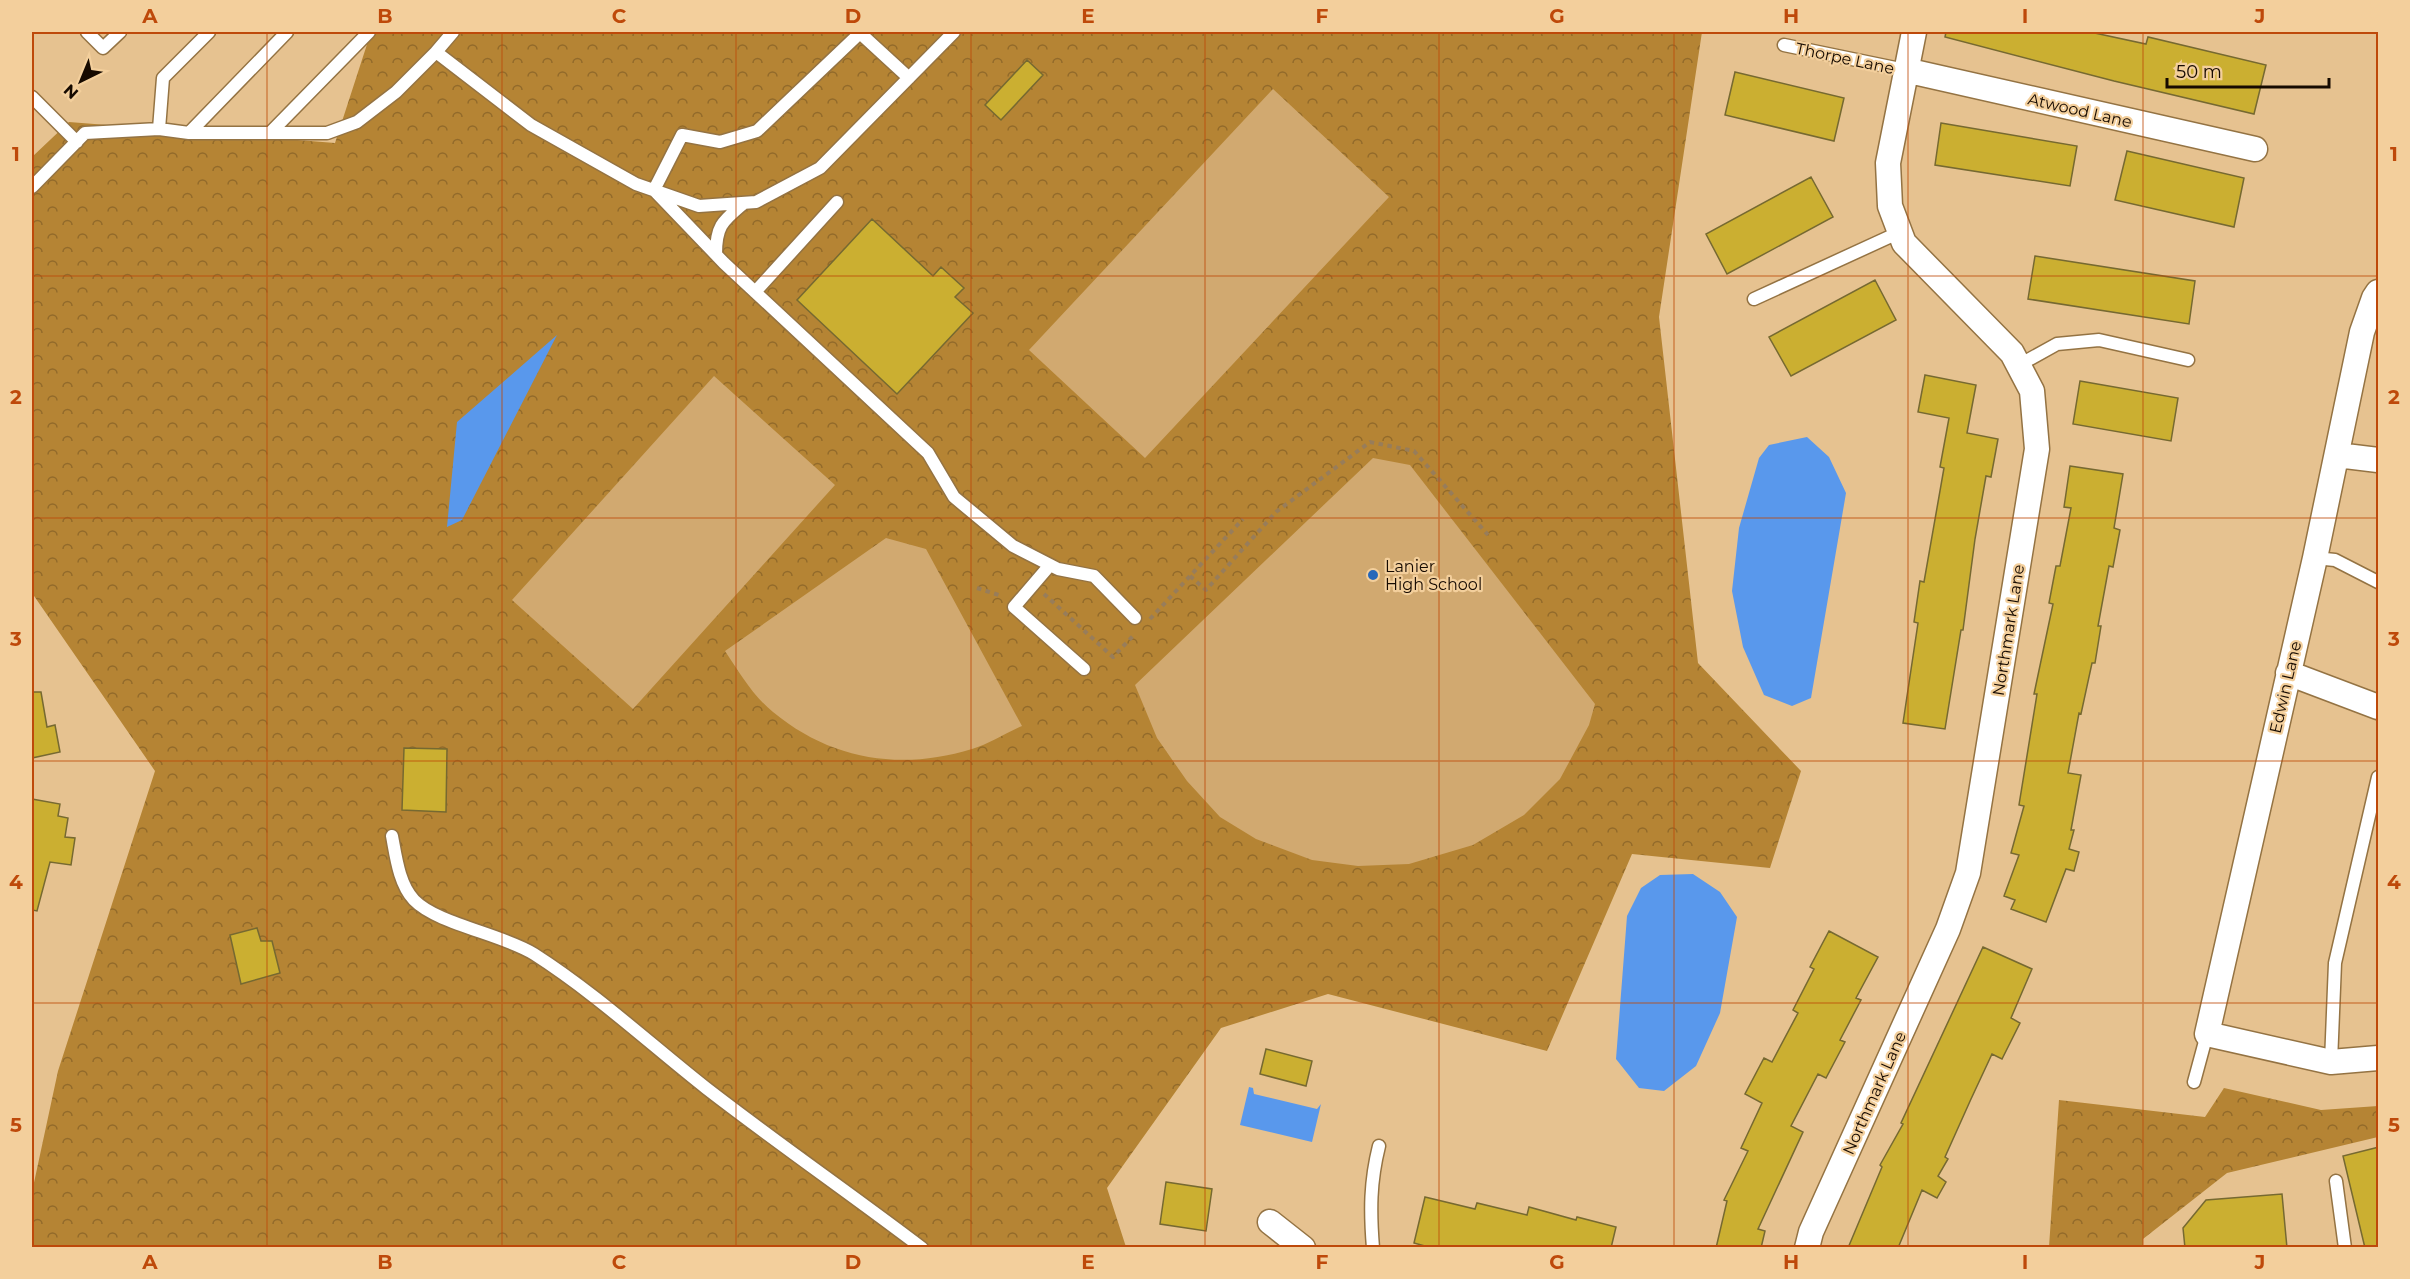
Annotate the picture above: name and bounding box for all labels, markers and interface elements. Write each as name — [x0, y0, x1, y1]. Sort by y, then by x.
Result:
text: A — [141, 4, 158, 28]
text: B — [377, 4, 393, 28]
text: C — [612, 4, 627, 28]
text: D — [845, 4, 861, 28]
text: E — [1081, 4, 1095, 28]
text: F — [1316, 4, 1329, 28]
text: G — [1549, 4, 1565, 28]
text: H — [1783, 4, 1799, 28]
text: I — [2022, 4, 2028, 28]
text: J — [2254, 4, 2265, 28]
street label: Thorpe Lane — [1794, 39, 1896, 78]
north arrow — [51, 51, 111, 111]
scale bar — [2167, 51, 2329, 89]
text: 50 m — [2176, 61, 2222, 83]
text: N — [60, 80, 82, 103]
street label: Atwood Lane — [2026, 89, 2134, 132]
text: 1 — [12, 142, 20, 166]
text: 1 — [2390, 142, 2398, 166]
text: 2 — [10, 385, 22, 409]
text: 2 — [2388, 385, 2400, 409]
place label: Lanier High School — [1385, 557, 1482, 594]
street label: Northmark Lane — [1989, 563, 2028, 697]
marker: Lanier High School — [1366, 568, 1380, 582]
text: 3 — [9, 627, 22, 651]
text: 3 — [2387, 627, 2400, 651]
street label: Edwin Lane — [2266, 639, 2305, 735]
text: 4 — [9, 870, 23, 894]
text: 4 — [2387, 870, 2401, 894]
street label: Northmark Lane — [1839, 1029, 1910, 1158]
text: 5 — [10, 1113, 22, 1137]
text: 5 — [2388, 1113, 2400, 1137]
text: A — [141, 1250, 158, 1274]
text: B — [377, 1250, 393, 1274]
text: C — [612, 1250, 627, 1274]
text: D — [845, 1250, 861, 1274]
text: E — [1081, 1250, 1095, 1274]
text: F — [1316, 1250, 1329, 1274]
text: G — [1549, 1250, 1565, 1274]
text: H — [1783, 1250, 1799, 1274]
text: I — [2022, 1250, 2028, 1274]
text: J — [2254, 1250, 2265, 1274]

